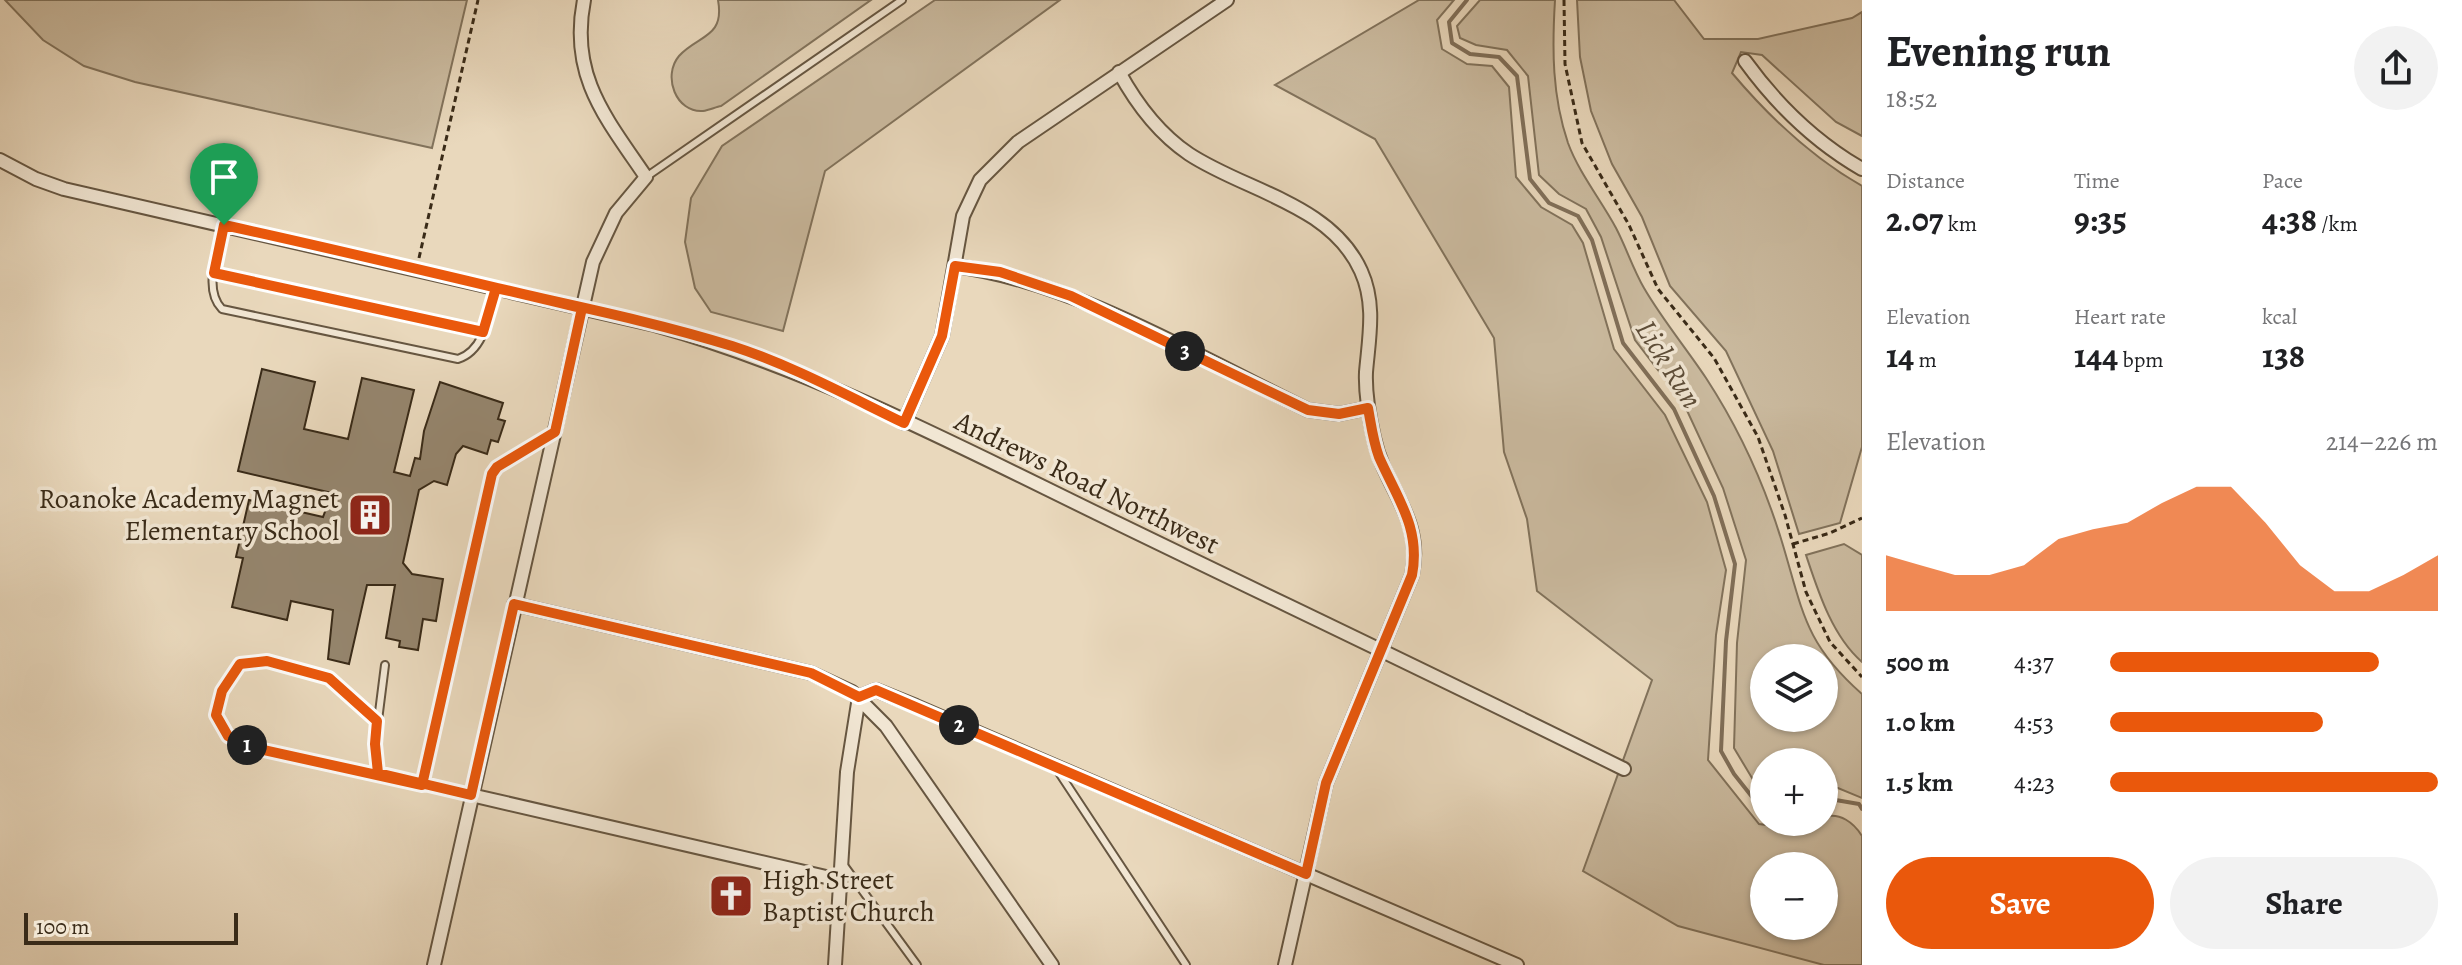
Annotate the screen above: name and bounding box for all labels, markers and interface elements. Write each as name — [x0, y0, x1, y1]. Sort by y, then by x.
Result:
text: Evening run — [1886, 21, 2111, 81]
button: share — [2354, 26, 2438, 110]
text: 18:52 — [1886, 81, 1937, 116]
pin — [190, 143, 258, 225]
icon: arrive — [202, 155, 246, 199]
text: Distance — [1886, 166, 1965, 196]
text: Time — [2074, 166, 2120, 196]
text: Pace — [2262, 166, 2303, 196]
text: 2.07 — [1886, 196, 1943, 243]
text: 9:35 — [2074, 196, 2127, 243]
text: 4:38 — [2262, 196, 2317, 243]
text: km — [1943, 209, 1977, 239]
text: /km — [2317, 209, 2358, 239]
text: Elevation — [1886, 302, 1970, 332]
text: Heart rate — [2074, 302, 2166, 332]
text: kcal — [2262, 302, 2297, 332]
water label: Lick Run — [1626, 312, 1712, 416]
pin: 3 — [1165, 331, 1205, 371]
text: 14 — [1886, 332, 1914, 379]
text: 144 — [2074, 332, 2118, 379]
text: 138 — [2262, 332, 2305, 379]
text: 3 — [1180, 336, 1190, 366]
text: m — [1914, 345, 1937, 375]
text: bpm — [2118, 345, 2164, 375]
street label: Andrews Road Northwest — [948, 402, 1226, 564]
text: Elevation — [1886, 424, 1986, 459]
text: 214–226 m — [2326, 424, 2438, 459]
place label: Roanoke Academy Magnet Elementary School — [38, 480, 339, 550]
building icon: Roanoke Academy Magnet Elementary School — [346, 491, 394, 539]
map controls — [1750, 644, 1838, 940]
button: layers — [1750, 644, 1838, 732]
text: 500 m — [1886, 645, 1950, 680]
text: 4:37 — [2014, 645, 2054, 680]
pin: 2 — [939, 705, 979, 745]
text: 1.0 km — [1886, 705, 1955, 740]
text: 4:53 — [2014, 705, 2054, 740]
text: 2 — [954, 710, 964, 740]
pin: 1 — [227, 725, 267, 765]
text: 1 — [243, 730, 251, 760]
button: + — [1750, 748, 1838, 836]
text: 1.5 km — [1886, 765, 1953, 800]
text: 4:23 — [2014, 765, 2055, 800]
button: − — [1750, 852, 1838, 940]
button: Save — [1886, 857, 2154, 949]
button: Share — [2170, 857, 2438, 949]
place label: High Street Baptist Church — [762, 861, 935, 931]
church icon: High Street Baptist Church — [707, 872, 755, 920]
scale bar — [24, 909, 238, 945]
text: 100 m — [36, 912, 90, 942]

